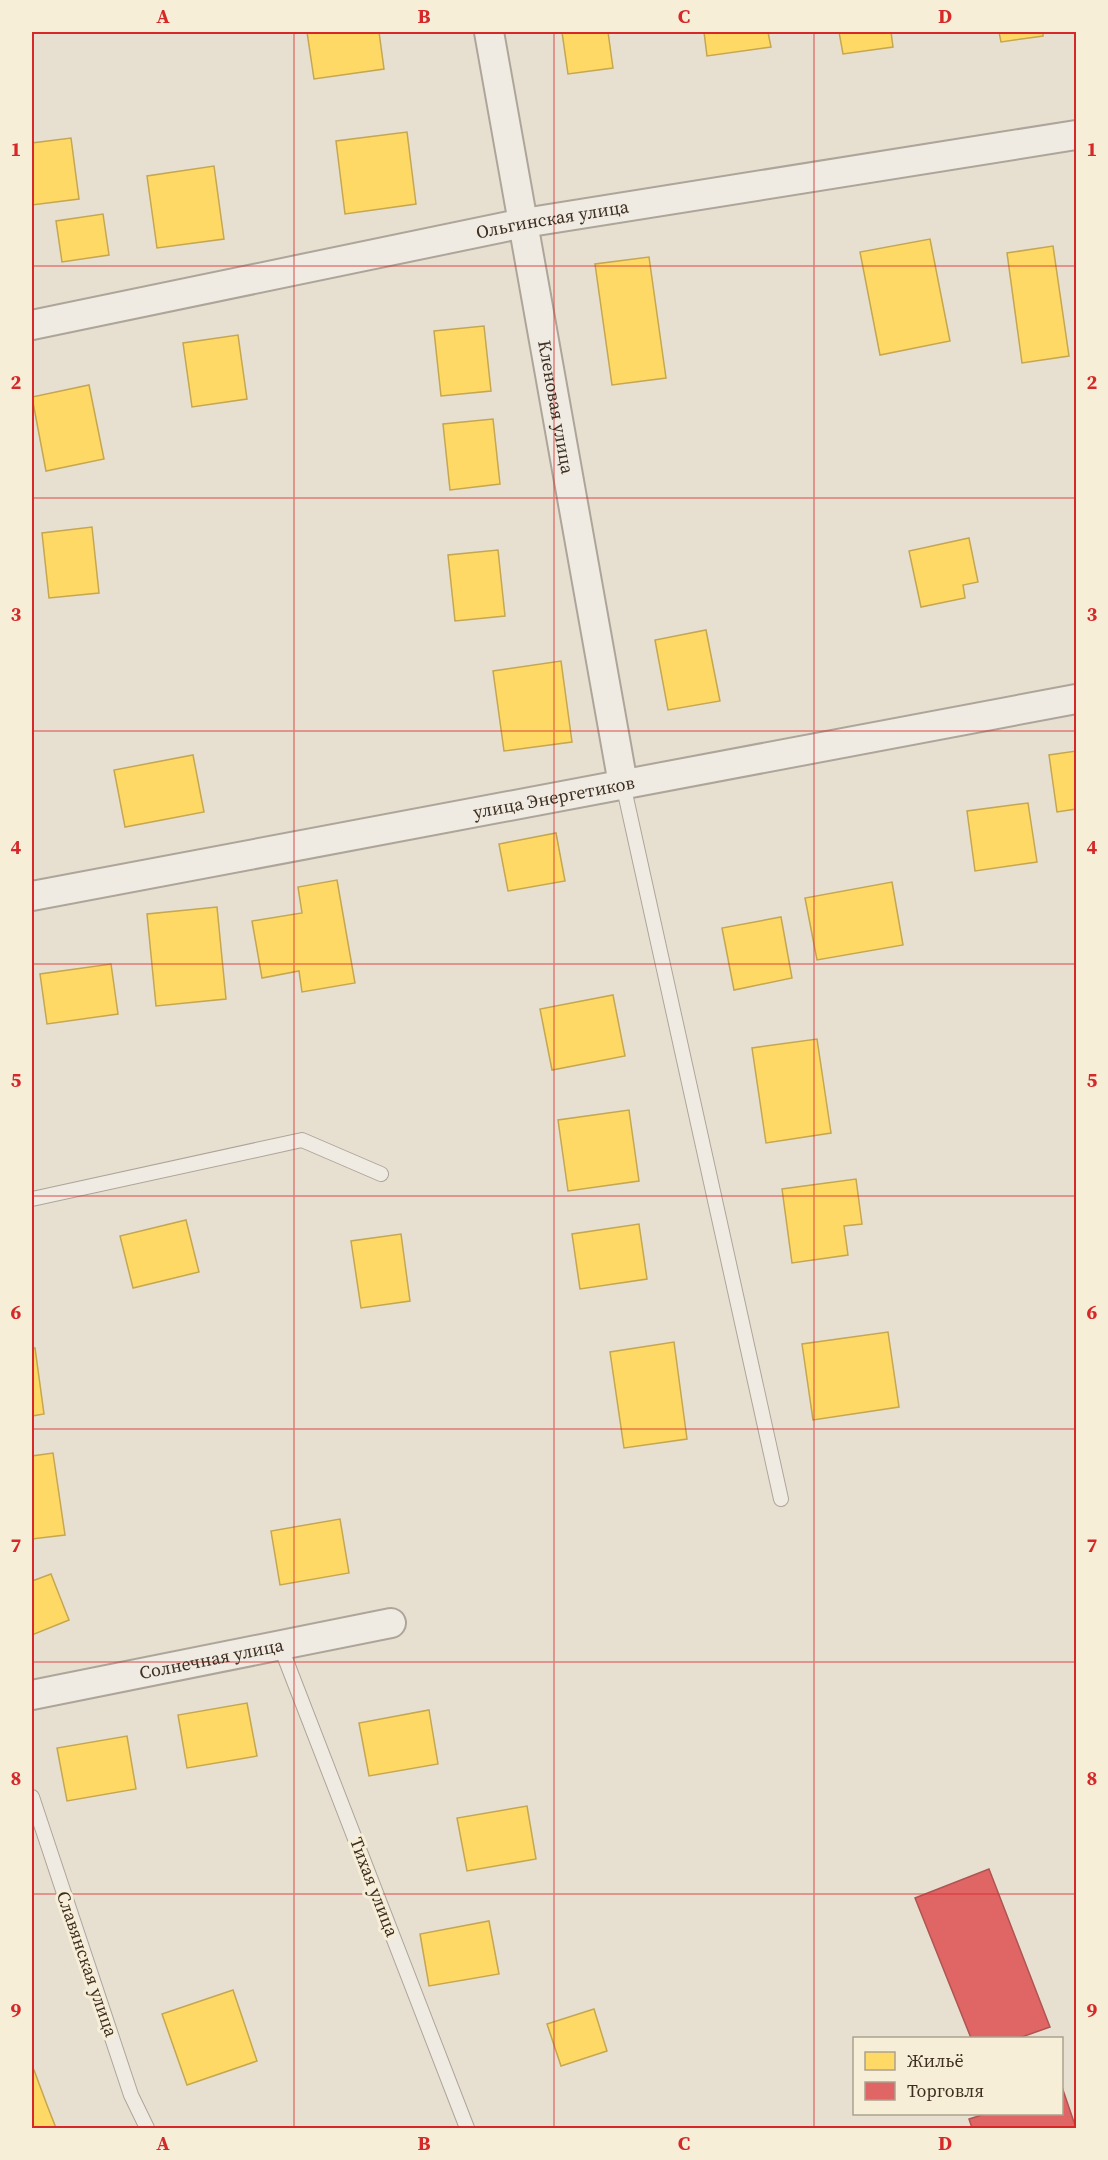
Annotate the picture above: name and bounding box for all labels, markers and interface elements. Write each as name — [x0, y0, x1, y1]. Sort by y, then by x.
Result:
text: A — [156, 2, 170, 30]
text: B — [417, 2, 431, 30]
text: C — [678, 2, 690, 30]
text: D — [938, 2, 952, 30]
text: 1 — [11, 135, 21, 163]
text: 1 — [1087, 135, 1097, 163]
street label: Ольгинская улица — [474, 193, 631, 245]
street label: Кленовая улица — [532, 338, 581, 477]
text: 2 — [11, 368, 22, 396]
text: 2 — [1087, 368, 1098, 396]
text: 3 — [11, 600, 22, 628]
text: 3 — [1087, 600, 1098, 628]
street label: улица Энергетиков — [471, 770, 637, 825]
text: 4 — [11, 833, 22, 861]
text: 4 — [1087, 833, 1098, 861]
text: 5 — [11, 1066, 22, 1094]
text: 5 — [1087, 1066, 1098, 1094]
text: 6 — [11, 1298, 22, 1326]
text: 6 — [1087, 1298, 1098, 1326]
text: 7 — [11, 1531, 22, 1559]
text: 7 — [1087, 1531, 1098, 1559]
street label: Солнечная улица — [137, 1632, 286, 1685]
text: 8 — [11, 1764, 21, 1792]
text: 8 — [1087, 1764, 1097, 1792]
street label: Тихая улица — [344, 1833, 405, 1941]
street label: Славянская улица — [51, 1887, 124, 2041]
text: 9 — [11, 1996, 22, 2024]
text: 9 — [1087, 1996, 1098, 2024]
legend — [853, 2037, 1063, 2115]
text: Жильё — [907, 2048, 964, 2073]
text: Торговля — [907, 2078, 984, 2103]
text: A — [156, 2129, 170, 2157]
text: B — [417, 2129, 431, 2157]
text: C — [678, 2129, 690, 2157]
text: D — [938, 2129, 952, 2157]

